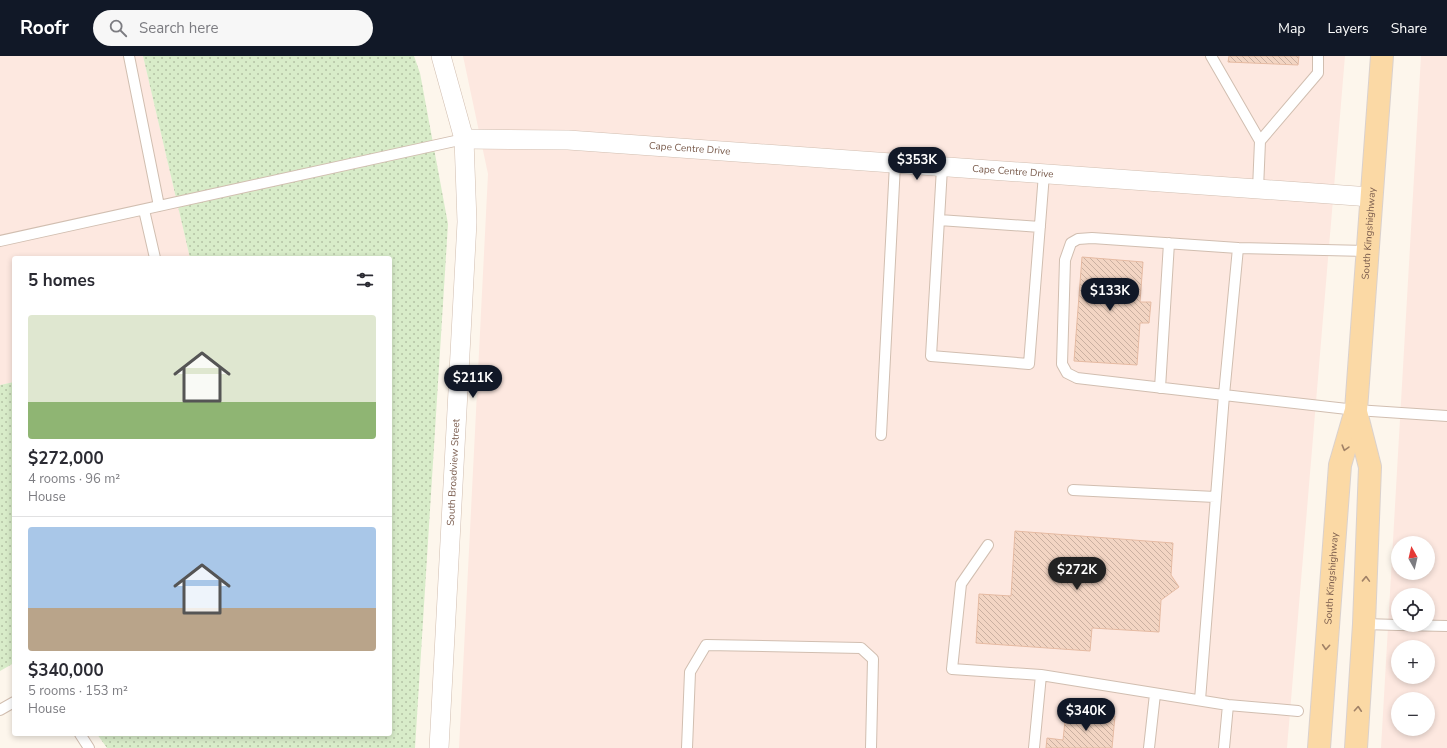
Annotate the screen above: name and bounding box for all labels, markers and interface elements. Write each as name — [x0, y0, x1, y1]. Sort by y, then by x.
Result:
search box — [93, 10, 373, 46]
text: Roofr — [20, 15, 69, 41]
icon: search — [107, 17, 129, 39]
text: Search here — [139, 18, 218, 38]
text: Map — [1278, 19, 1305, 38]
text: Layers — [1327, 19, 1369, 38]
text: Share — [1391, 19, 1427, 38]
street label: Cape Centre Drive — [648, 139, 731, 159]
pin: $353K — [889, 147, 945, 181]
text: $353K — [897, 151, 937, 169]
street label: Cape Centre Drive — [972, 162, 1054, 181]
street label: South Kingshighway — [1359, 186, 1379, 280]
text: 5 homes — [28, 269, 95, 292]
icon: filters — [354, 269, 376, 291]
pin: $133K — [1082, 278, 1138, 312]
text: $133K — [1090, 282, 1130, 300]
icon: home — [166, 341, 238, 413]
pin: $211K — [445, 365, 501, 399]
text: $211K — [453, 369, 493, 387]
street label: South Broadview Street — [444, 418, 464, 526]
one-way arrow — [1341, 444, 1350, 451]
text: $272,000 — [28, 447, 104, 470]
text: 4 rooms · 96 m² — [28, 470, 120, 488]
text: House — [28, 488, 66, 506]
street label: South Kingshighway — [1321, 531, 1342, 625]
north arrow — [1391, 536, 1435, 580]
map controls — [1391, 536, 1435, 736]
icon: home — [166, 553, 238, 625]
pin: $272K — [1049, 557, 1105, 591]
text: $272K — [1057, 561, 1097, 579]
one-way arrow — [1362, 576, 1370, 582]
button: locate — [1391, 588, 1435, 632]
button: + — [1391, 640, 1435, 684]
one-way arrow — [1322, 644, 1331, 650]
text: $340,000 — [28, 659, 104, 682]
text: 5 rooms · 153 m² — [28, 682, 128, 700]
button: − — [1391, 692, 1435, 736]
pin: $340K — [1058, 698, 1114, 732]
text: House — [28, 700, 66, 718]
text: $340K — [1066, 702, 1106, 720]
one-way arrow — [1353, 706, 1362, 712]

